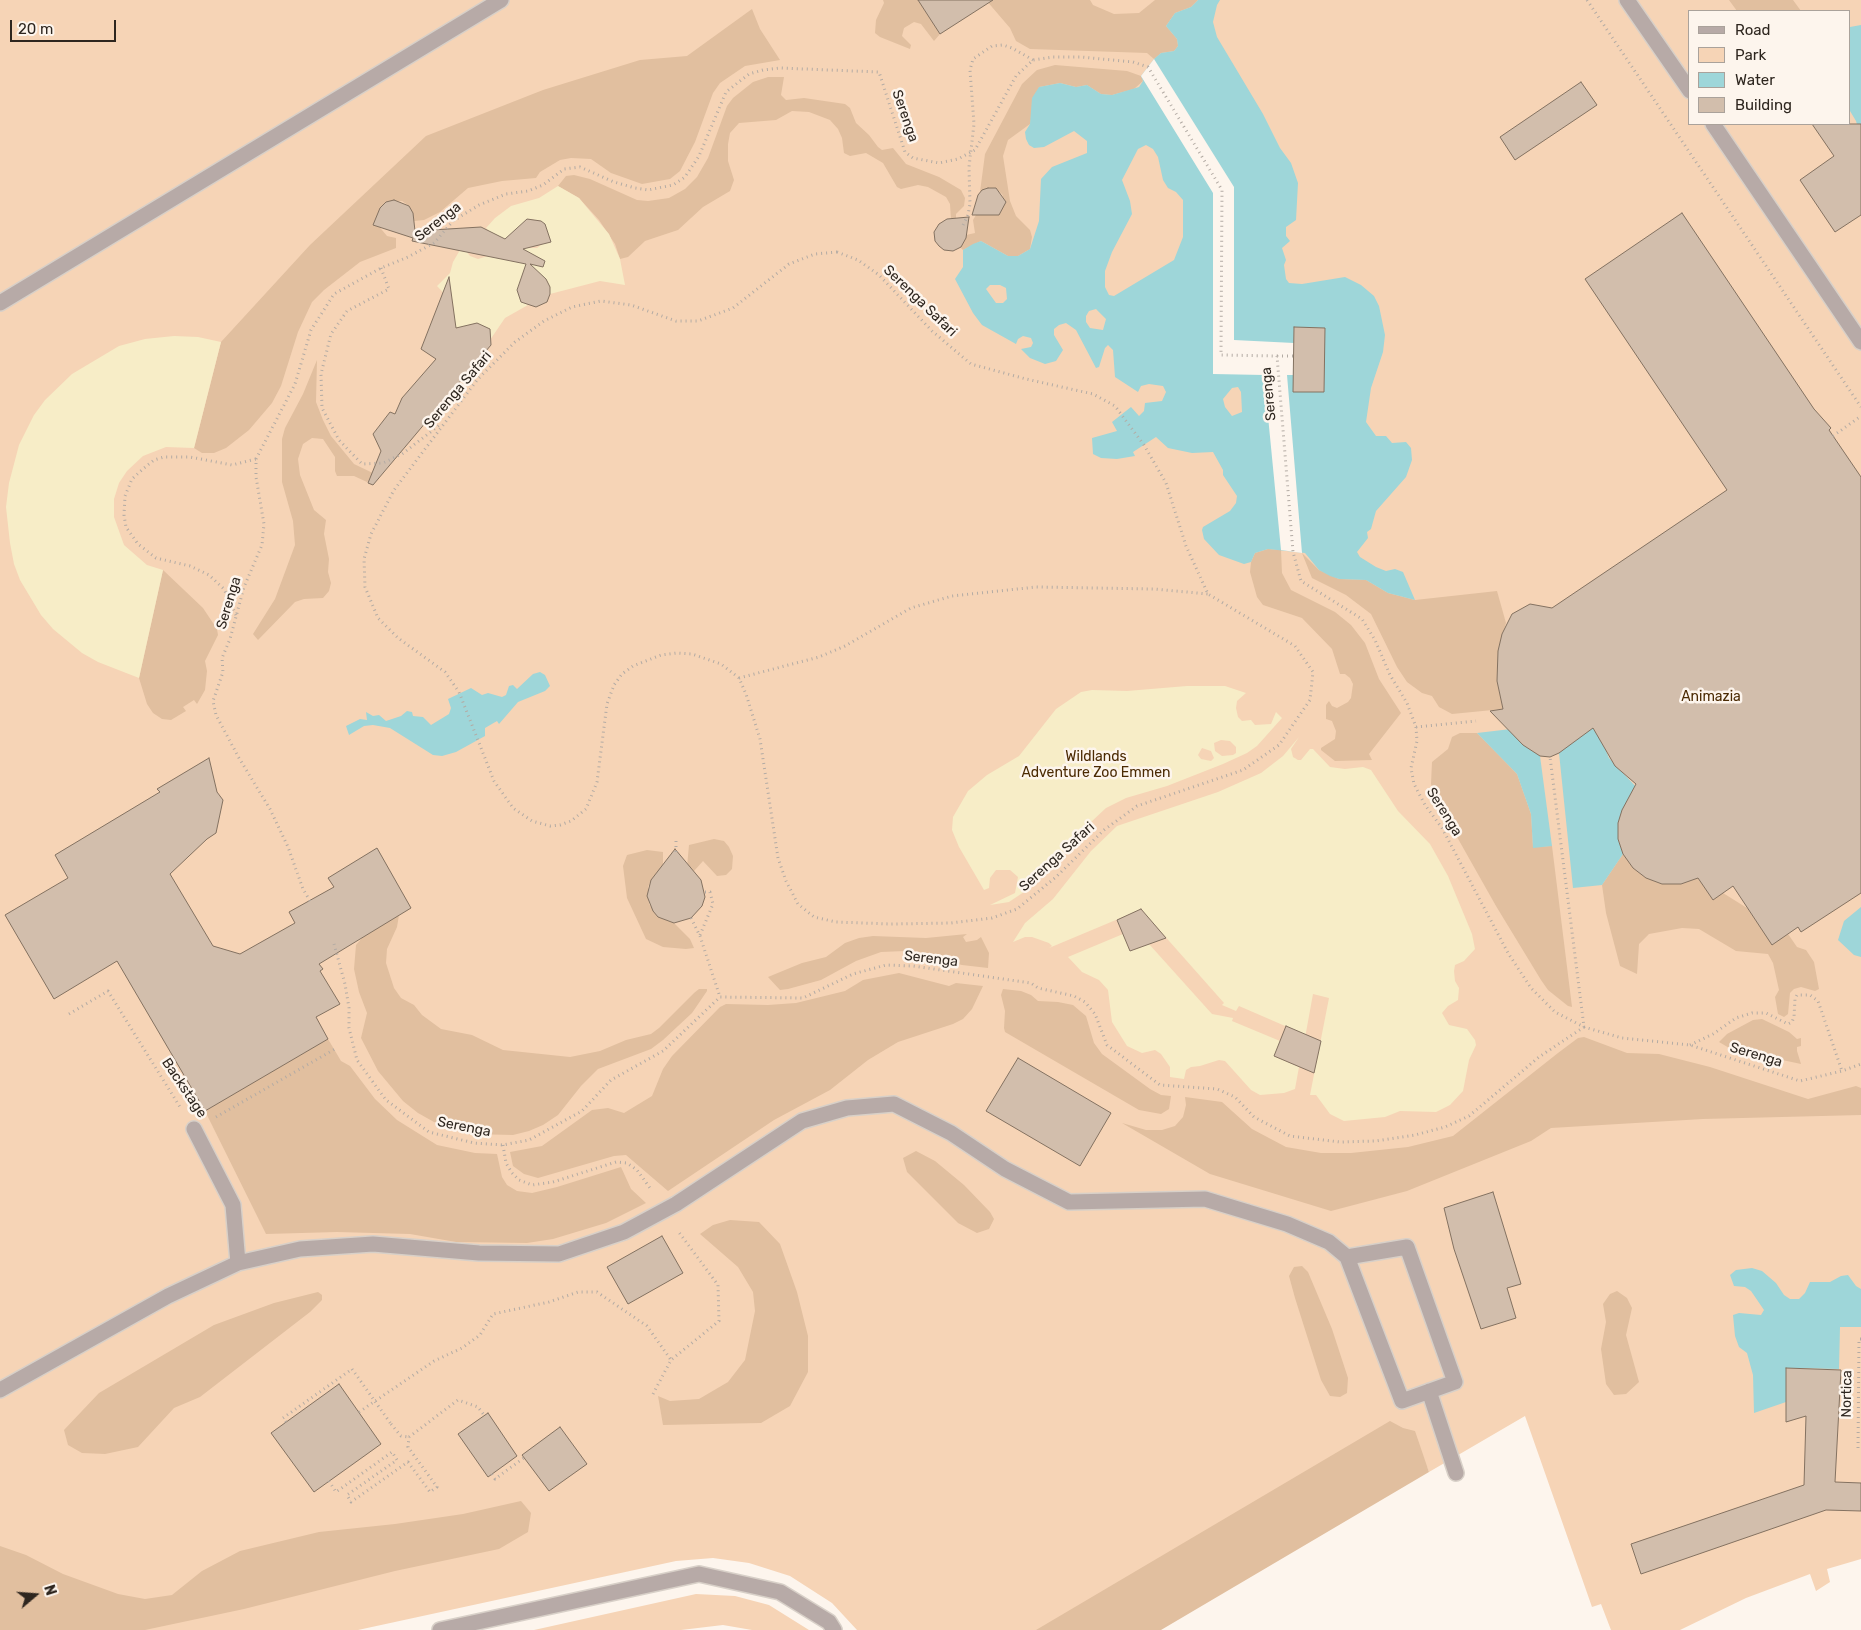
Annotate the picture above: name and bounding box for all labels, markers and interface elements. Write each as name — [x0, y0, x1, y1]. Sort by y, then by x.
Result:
scale bar — [12, 10, 119, 42]
legend — [1688, 10, 1851, 125]
text: 20 m — [18, 20, 53, 38]
text: Road — [1735, 21, 1771, 39]
text: Park — [1735, 46, 1766, 64]
text: Water — [1735, 71, 1775, 89]
street label: Serenga — [888, 88, 922, 144]
text: Building — [1735, 96, 1792, 114]
street label: Serenga — [411, 199, 465, 245]
street label: Serenga Safari — [880, 262, 960, 340]
street label: Serenga Safari — [421, 348, 495, 432]
street label: Serenga — [1258, 366, 1280, 422]
street label: Serenga — [213, 575, 245, 631]
park label: Animazia — [1681, 689, 1741, 705]
park label: Wildlands Adventure Zoo Emmen — [1021, 749, 1171, 782]
street label: Serenga — [1423, 785, 1465, 839]
street label: Serenga Safari — [1016, 819, 1098, 895]
street label: Serenga — [903, 947, 959, 971]
street label: Serenga — [1728, 1039, 1784, 1071]
street label: Backstage — [158, 1055, 210, 1121]
street label: Serenga — [436, 1114, 492, 1140]
street label: Nortica — [1838, 1370, 1856, 1418]
north arrow — [10, 1570, 60, 1620]
text: N — [40, 1583, 59, 1598]

